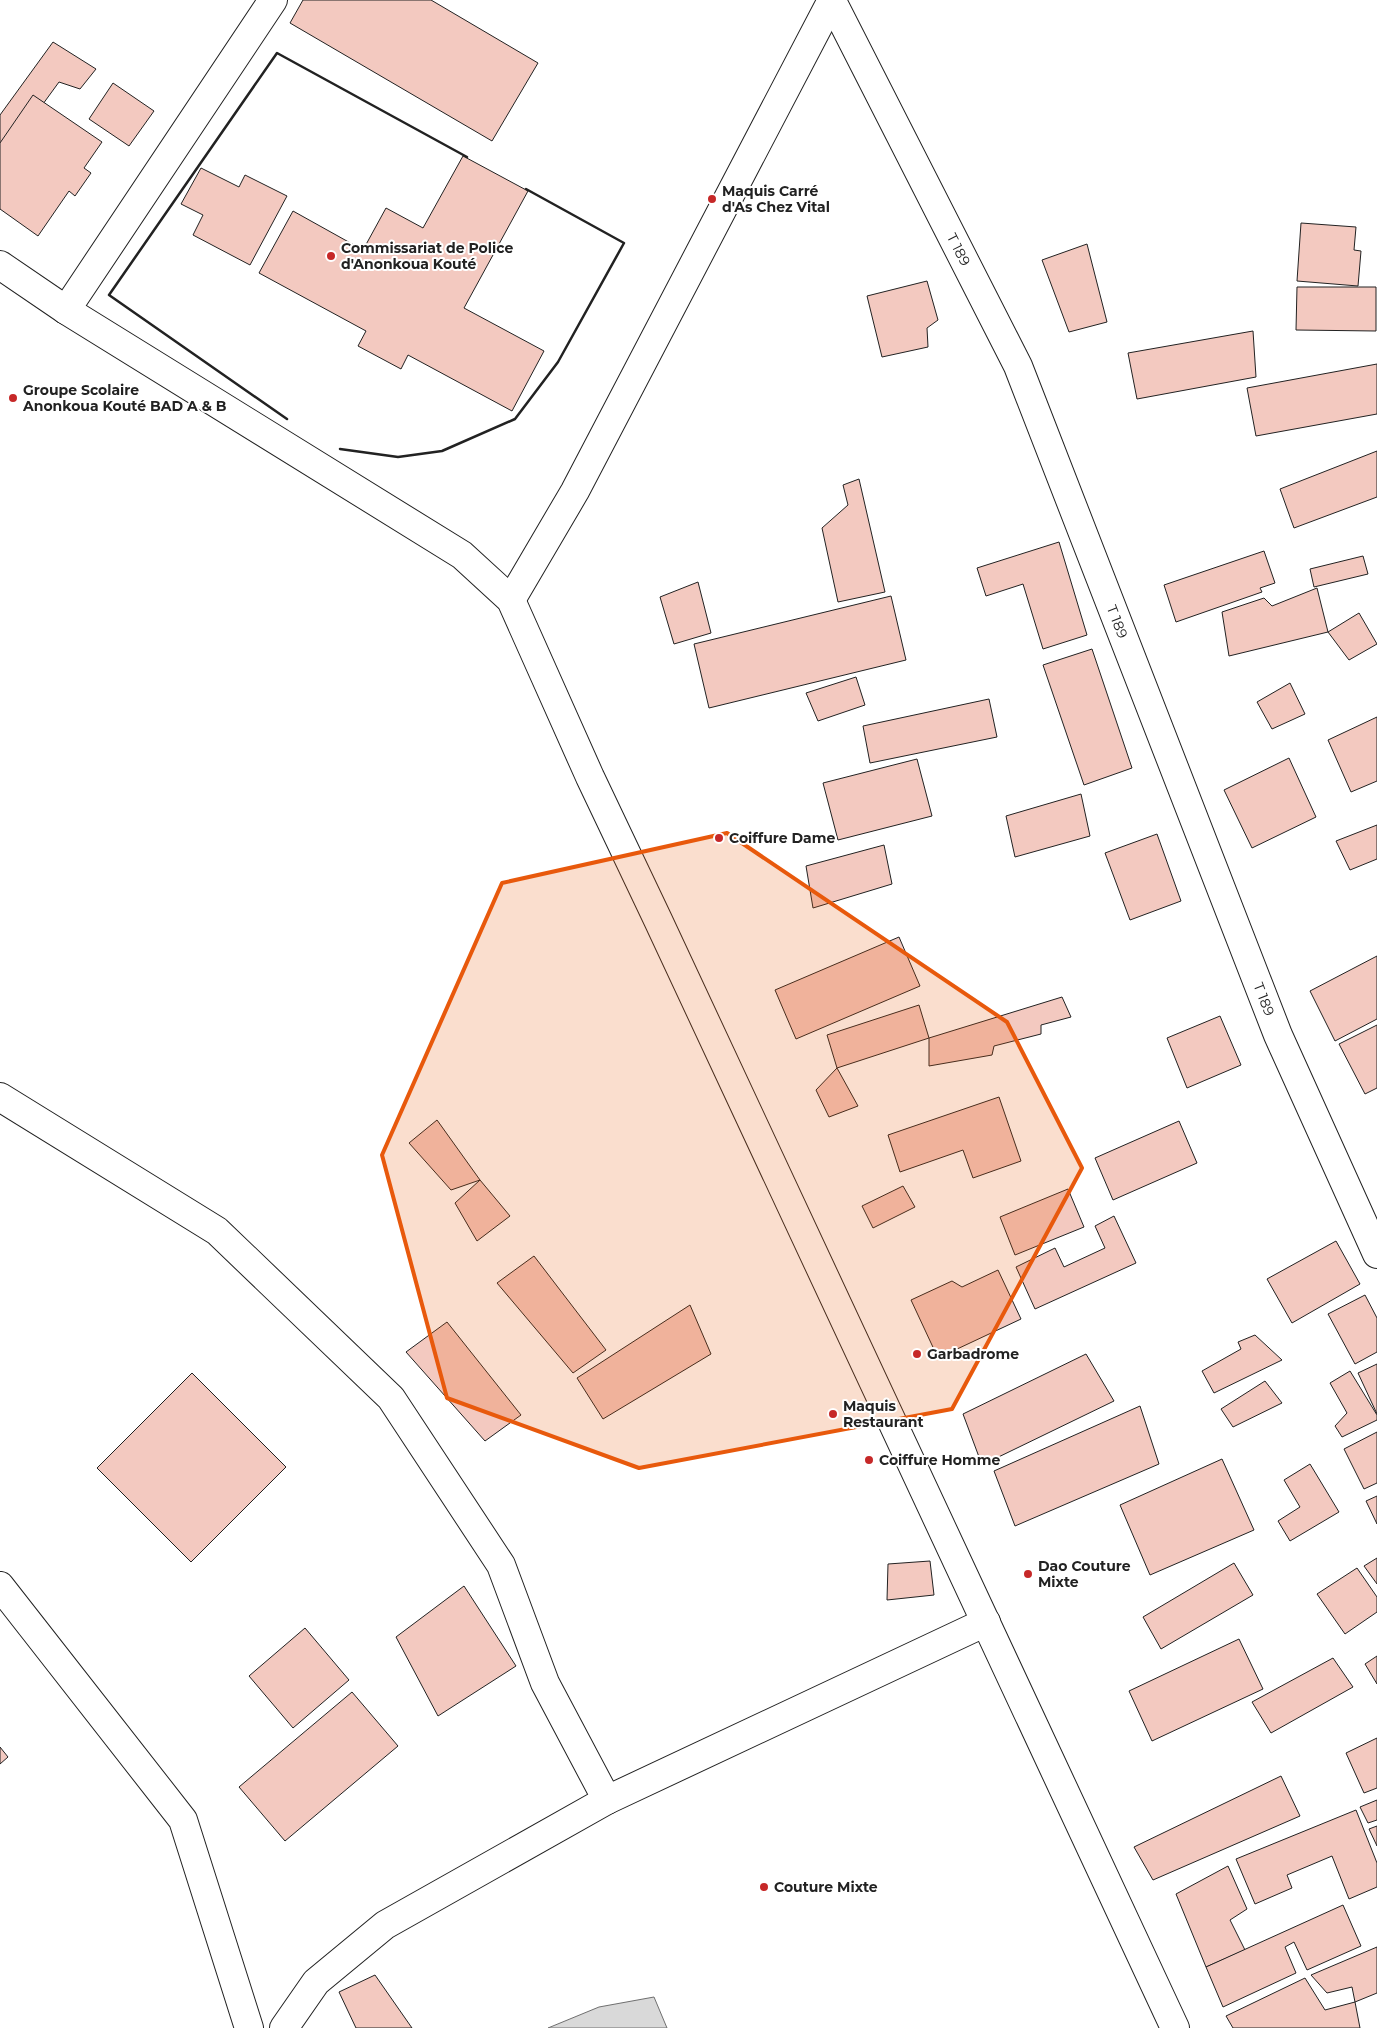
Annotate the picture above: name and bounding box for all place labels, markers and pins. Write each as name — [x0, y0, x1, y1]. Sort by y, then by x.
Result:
place label: Maquis Carré d'As Chez Vital — [722, 182, 830, 216]
marker: Maquis Carré d'As Chez Vital — [706, 193, 718, 205]
place label: Commissariat de Police d'Anonkoua Kouté — [341, 239, 513, 273]
marker: Commissariat de Police d'Anonkoua Kouté — [325, 250, 337, 262]
place label: Groupe Scolaire Anonkoua Kouté BAD A & B — [22, 381, 227, 415]
marker: Groupe Scolaire Anonkoua Kouté BAD A & B — [7, 392, 19, 404]
place label: Coiffure Dame — [729, 829, 835, 847]
marker: Coiffure Dame — [713, 832, 725, 844]
place label: Garbadrome — [927, 1345, 1019, 1363]
marker: Garbadrome — [911, 1348, 923, 1360]
place label: Maquis Restaurant — [843, 1397, 924, 1431]
marker: Maquis Restaurant — [827, 1408, 839, 1420]
place label: Coiffure Homme — [879, 1451, 1000, 1469]
marker: Coiffure Homme — [863, 1454, 875, 1466]
place label: Dao Couture Mixte — [1038, 1557, 1131, 1591]
marker: Dao Couture Mixte — [1022, 1568, 1034, 1580]
place label: Couture Mixte — [774, 1878, 878, 1896]
marker: Couture Mixte — [758, 1881, 770, 1893]

